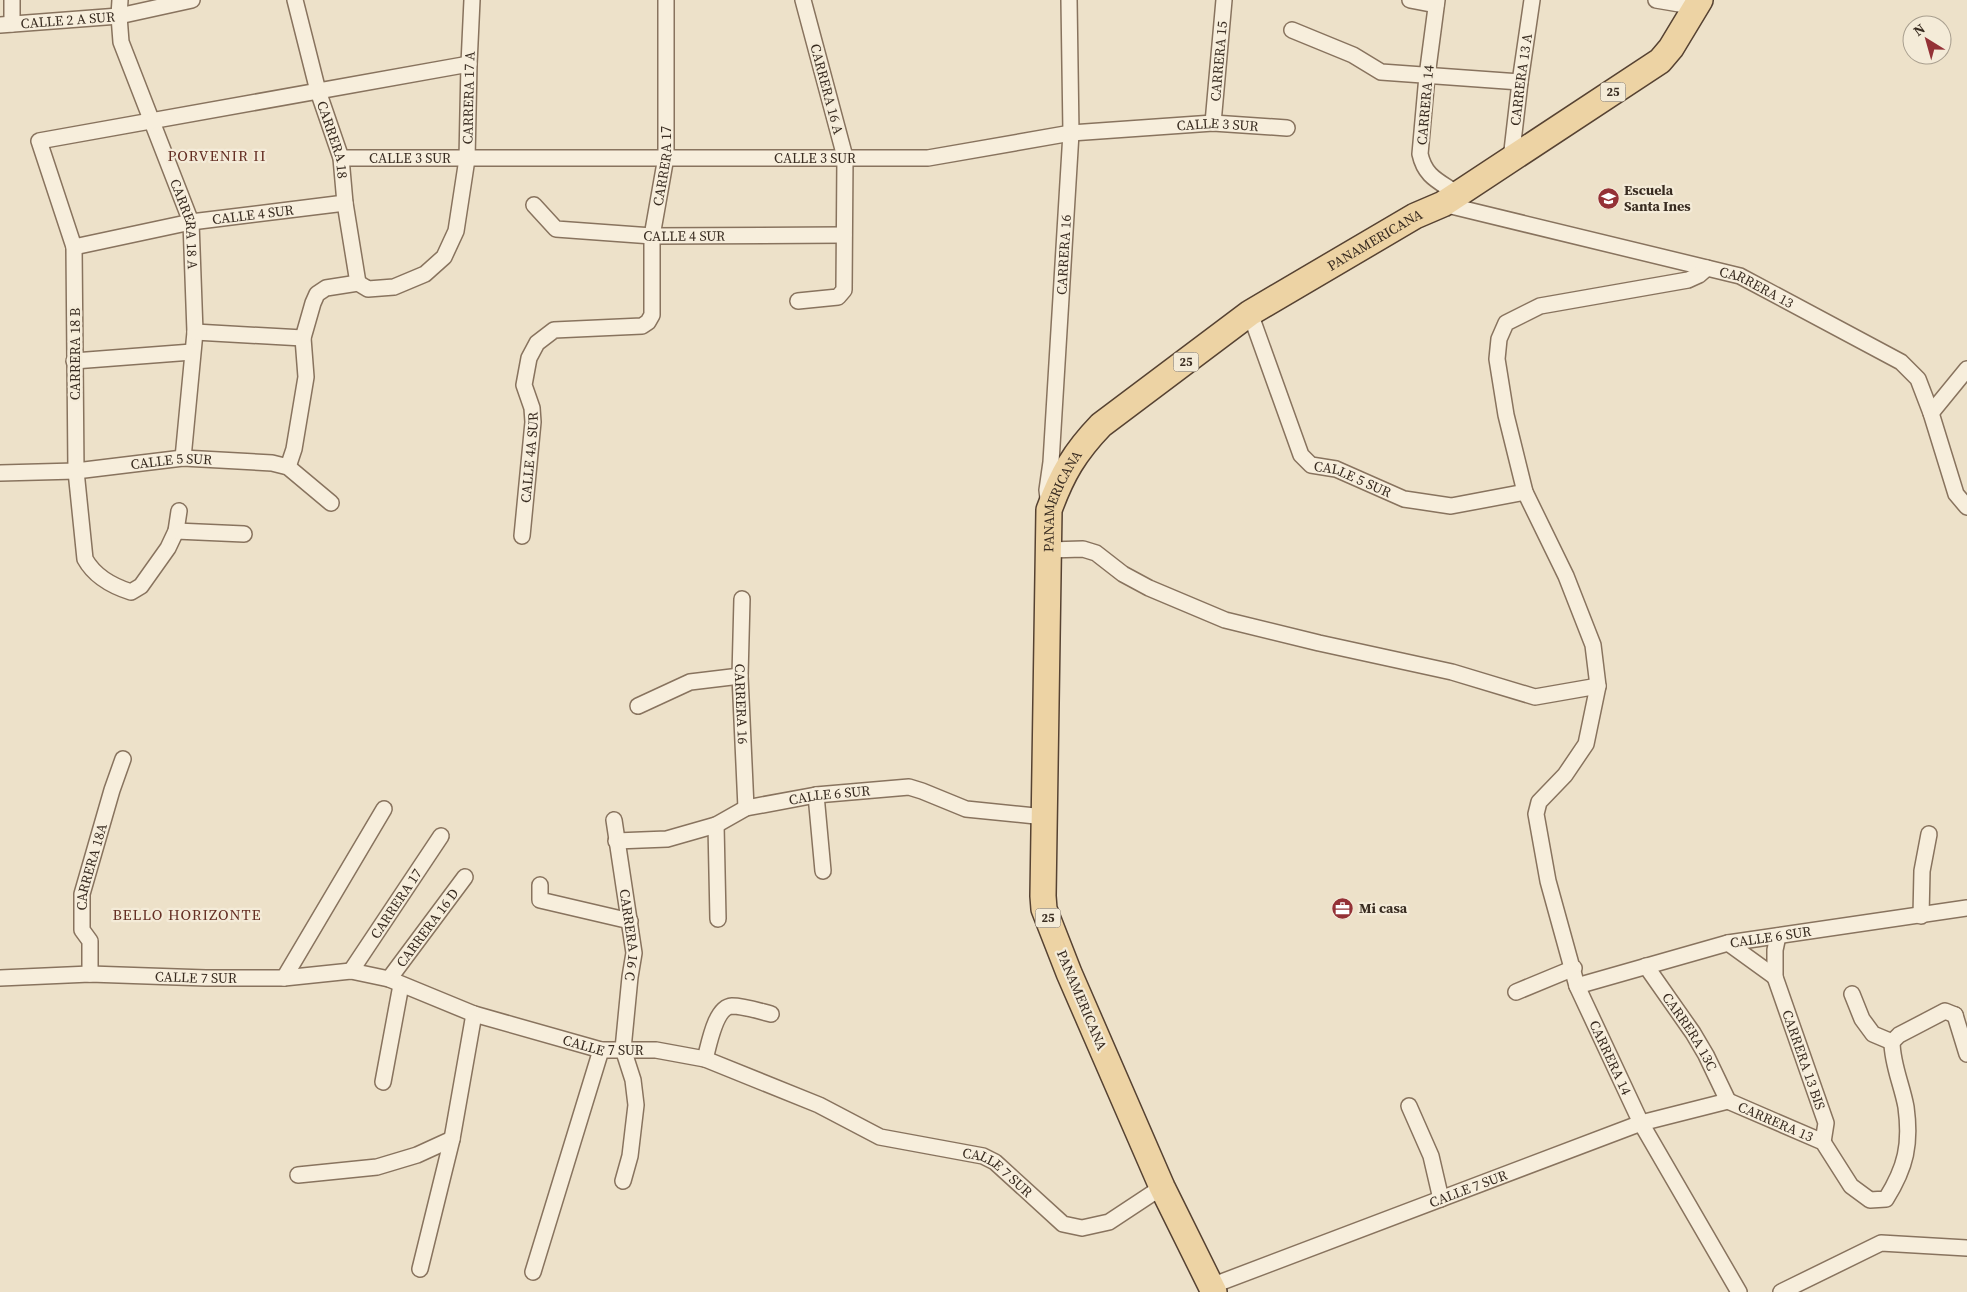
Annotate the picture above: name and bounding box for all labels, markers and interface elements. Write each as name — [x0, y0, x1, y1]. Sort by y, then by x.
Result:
street label: CALLE 2 A SUR — [20, 6, 116, 33]
north arrow — [1902, 15, 1952, 65]
text: N — [1909, 19, 1929, 41]
street label: CARRERA 15 — [1205, 20, 1232, 102]
street label: CARRERA 13 A — [1505, 31, 1537, 127]
street label: CARRERA 16 A — [805, 41, 849, 137]
street label: CARRERA 17 A — [457, 50, 480, 145]
street label: CARRERA 14 — [1412, 64, 1438, 146]
road number: 25 — [1600, 82, 1626, 101]
street label: CARRERA 18 — [312, 98, 353, 179]
street label: CALLE 3 SUR — [1176, 113, 1259, 136]
street label: CARRERA 17 — [647, 126, 677, 208]
district label: PORVENIR II — [168, 145, 266, 166]
street label: CALLE 3 SUR — [369, 148, 451, 168]
street label: CALLE 3 SUR — [774, 148, 856, 168]
street label: CARRERA 18 A — [165, 176, 203, 270]
place label: Escuela Santa Ines — [1624, 180, 1691, 216]
school or university icon: Escuela Santa Ines — [1596, 186, 1620, 210]
street label: CALLE 4 SUR — [211, 199, 295, 229]
street label: PANAMERICANA — [1323, 204, 1426, 275]
street label: CARRERA 16 — [1051, 214, 1076, 296]
street label: CALLE 4 SUR — [643, 225, 725, 246]
street label: CARRERA 13 — [1717, 261, 1797, 313]
street label: CARRERA 18 B — [65, 308, 85, 400]
road number: 25 — [1174, 352, 1198, 372]
street label: CALLE 4A SUR — [515, 411, 543, 504]
street label: PANAMERICANA — [1038, 445, 1087, 552]
street label: CALLE 5 SUR — [129, 448, 213, 474]
street label: CALLE 5 SUR — [1312, 456, 1395, 502]
street label: CARRERA 16 — [730, 663, 753, 745]
street label: CALLE 6 SUR — [787, 780, 871, 810]
street label: CARRERA 18A — [72, 820, 112, 911]
street label: CARRERA 17 — [365, 865, 427, 943]
street label: CARRERA 16 D — [391, 884, 463, 971]
street label: CARRERA 16 C — [614, 887, 644, 982]
office icon: Mi casa — [1331, 896, 1355, 920]
place label: Mi casa — [1359, 898, 1408, 918]
district label: BELLO HORIZONTE — [112, 904, 262, 925]
road number: 25 — [1036, 908, 1060, 928]
street label: CALLE 6 SUR — [1729, 921, 1813, 953]
street label: PANAMERICANA — [1052, 947, 1112, 1054]
street label: CALLE 7 SUR — [155, 966, 237, 988]
street label: CARRERA 13C — [1658, 988, 1722, 1074]
street label: CARRERA 13 BIS — [1777, 1007, 1831, 1112]
street label: CARRERA 14 — [1584, 1017, 1637, 1098]
street label: CALLE 7 SUR — [561, 1030, 644, 1061]
street label: CARRERA 13 — [1735, 1096, 1817, 1147]
street label: CALLE 7 SUR — [961, 1142, 1037, 1202]
street label: CALLE 7 SUR — [1426, 1165, 1510, 1212]

